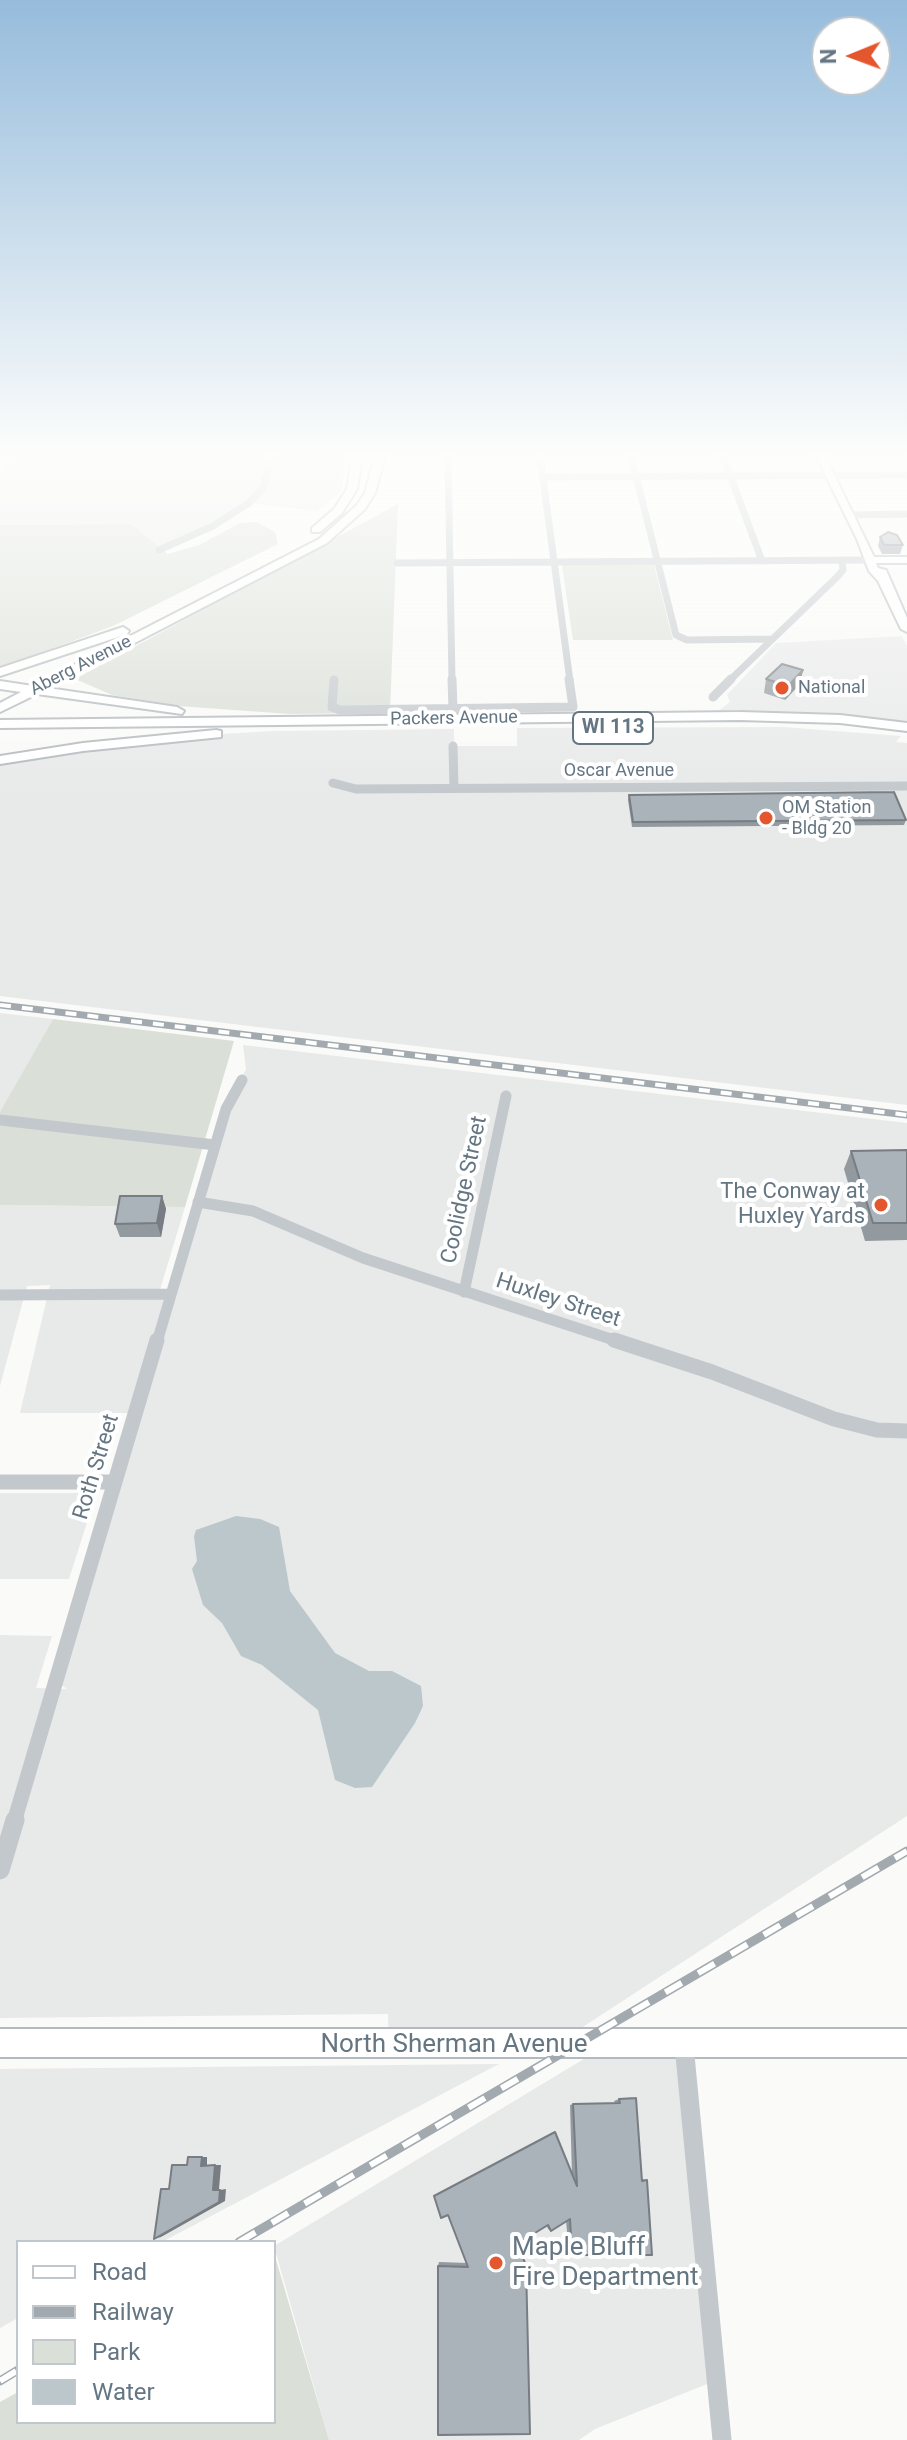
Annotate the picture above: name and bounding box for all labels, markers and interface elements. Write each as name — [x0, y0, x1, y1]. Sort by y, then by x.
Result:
north arrow — [811, 16, 891, 96]
text: N — [816, 48, 841, 64]
street label: Aberg Avenue — [27, 631, 135, 701]
place label: National — [798, 677, 865, 699]
marker: National — [773, 679, 791, 697]
street label: Packers Avenue — [390, 707, 518, 731]
road number: WI 113 — [573, 712, 653, 744]
street label: Oscar Avenue — [564, 760, 674, 782]
place label: OM Station - Bldg 20 — [782, 797, 871, 840]
marker: OM Station - Bldg 20 — [757, 809, 775, 827]
street label: Coolidge Street — [436, 1114, 494, 1266]
place label: The Conway at Huxley Yards — [720, 1179, 865, 1230]
marker: The Conway at Huxley Yards — [872, 1196, 890, 1214]
street label: Huxley Street — [492, 1268, 624, 1334]
street label: Roth Street — [68, 1411, 126, 1523]
street label: North Sherman Avenue — [320, 2029, 588, 2061]
place label: Maple Bluff Fire Department — [512, 2232, 698, 2294]
legend — [16, 2240, 276, 2424]
marker: Maple Bluff Fire Department — [487, 2254, 505, 2272]
text: Road — [92, 2258, 147, 2286]
text: Railway — [92, 2298, 174, 2326]
text: Park — [92, 2338, 140, 2366]
text: Water — [92, 2378, 155, 2406]

